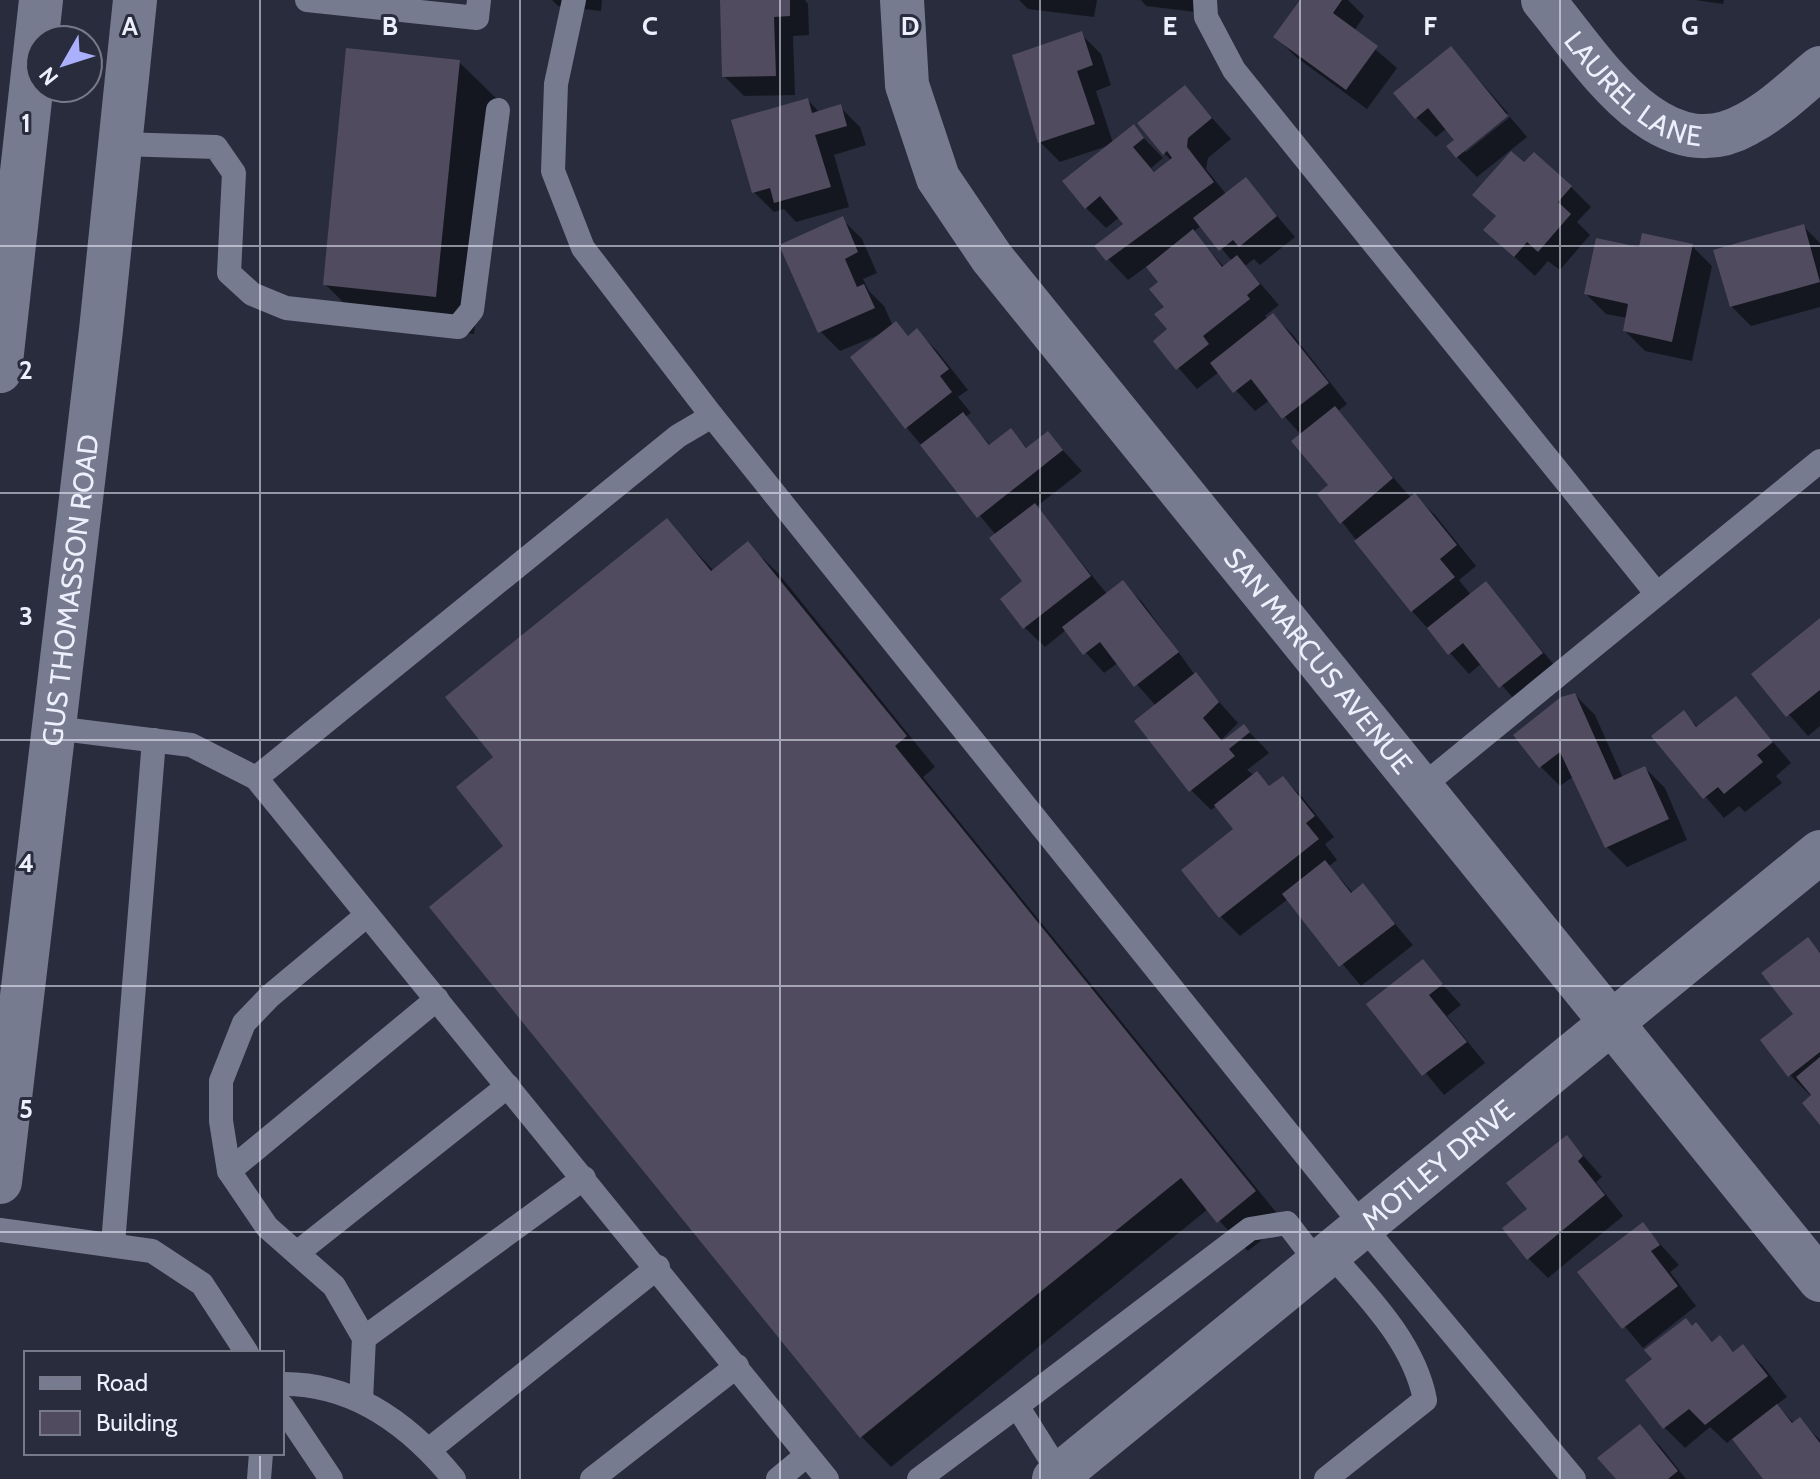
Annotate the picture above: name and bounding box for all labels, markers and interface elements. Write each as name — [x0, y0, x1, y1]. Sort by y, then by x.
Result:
text: A — [122, 10, 139, 42]
text: B — [382, 10, 398, 42]
text: C — [642, 10, 658, 42]
text: D — [901, 10, 919, 42]
text: E — [1163, 10, 1177, 42]
text: F — [1423, 10, 1437, 42]
text: G — [1681, 10, 1699, 42]
north arrow — [24, 24, 104, 104]
street label: LAUREL LANE — [1557, 25, 1704, 153]
text: N — [33, 62, 64, 91]
text: 1 — [21, 107, 31, 139]
text: 2 — [19, 354, 33, 386]
street label: GUS THOMASSON ROAD — [35, 432, 106, 748]
street label: SAN MARCUS AVENUE — [1217, 541, 1420, 780]
text: 3 — [19, 600, 33, 632]
text: 4 — [18, 847, 34, 879]
street label: MOTLEY DRIVE — [1355, 1092, 1521, 1237]
text: 5 — [19, 1093, 33, 1125]
legend — [24, 1351, 284, 1455]
text: Road — [96, 1368, 148, 1397]
text: Building — [96, 1408, 178, 1437]

